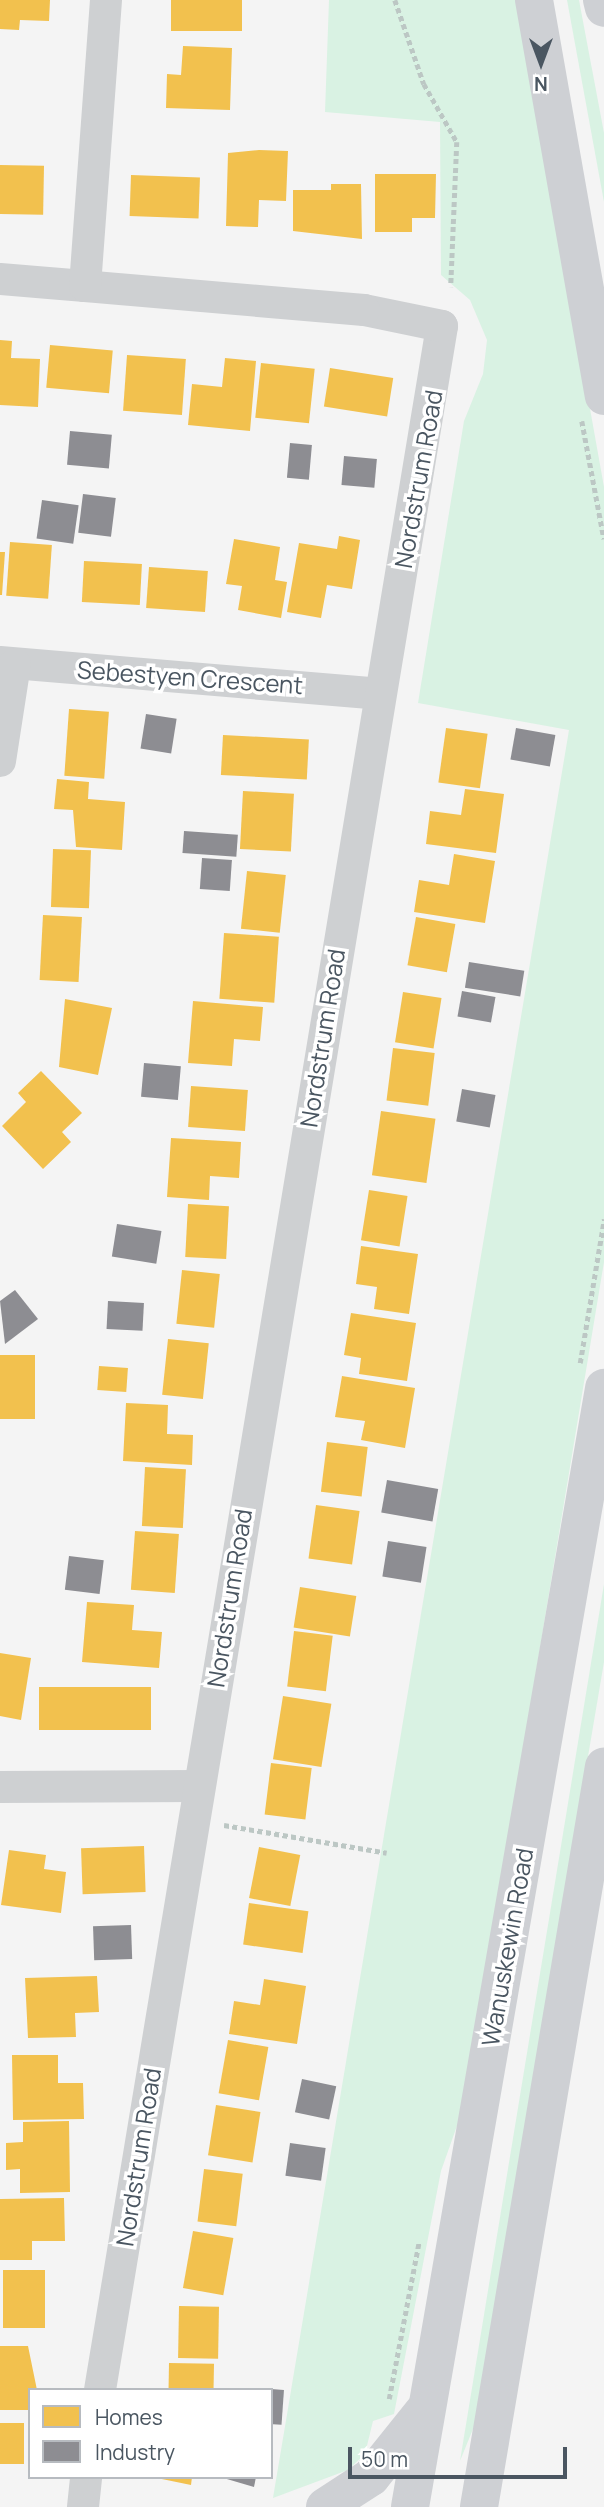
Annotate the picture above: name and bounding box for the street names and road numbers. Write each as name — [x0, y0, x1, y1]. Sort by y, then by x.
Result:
street label: Nordstrum Road — [388, 388, 448, 570]
street label: Sebestyen Crescent — [76, 655, 304, 699]
street label: Nordstrum Road — [294, 947, 350, 1129]
street label: Nordstrum Road — [201, 1507, 257, 1689]
street label: Wanuskewin Road — [475, 1846, 539, 2048]
street label: Nordstrum Road — [110, 2066, 166, 2248]

